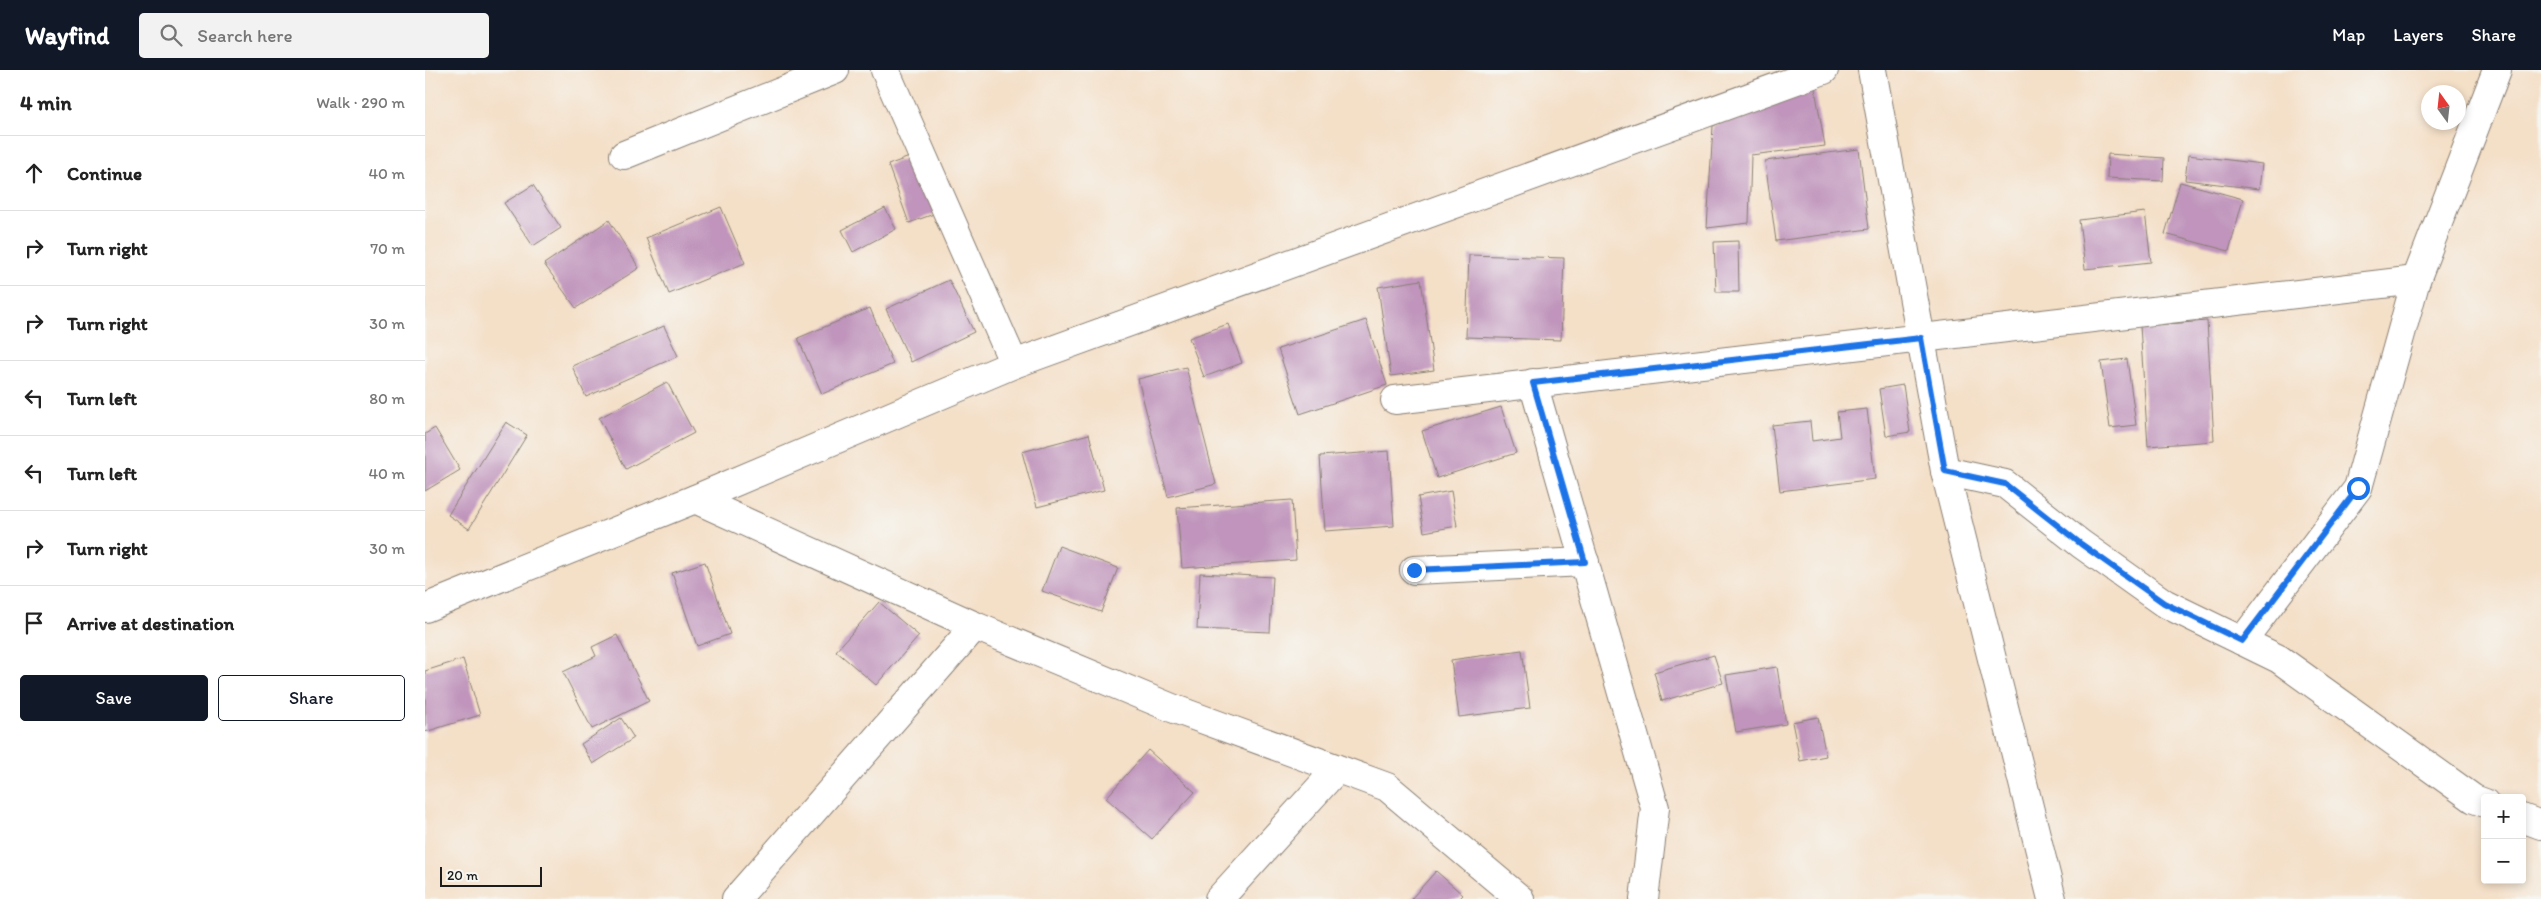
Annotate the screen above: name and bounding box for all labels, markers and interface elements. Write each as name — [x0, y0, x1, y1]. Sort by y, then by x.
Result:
search box — [139, 13, 489, 58]
text: Wayfind — [25, 21, 109, 50]
icon: search — [157, 21, 185, 49]
text: Search here — [197, 24, 293, 47]
text: Map — [2332, 24, 2365, 46]
text: Layers — [2393, 24, 2443, 46]
text: Share — [2471, 24, 2516, 46]
north arrow — [2421, 85, 2466, 130]
text: 4 min — [20, 90, 72, 115]
text: Walk · 290 m — [316, 93, 405, 112]
icon: ahead — [20, 159, 48, 187]
text: Continue — [67, 162, 142, 185]
text: 40 m — [368, 164, 405, 183]
icon: right — [20, 234, 48, 262]
text: Turn right — [67, 237, 148, 260]
text: 70 m — [370, 239, 405, 258]
icon: right — [20, 309, 48, 337]
text: Turn right — [67, 312, 148, 335]
text: 30 m — [369, 314, 405, 333]
icon: left — [20, 384, 48, 412]
text: Turn left — [67, 387, 137, 410]
text: 80 m — [369, 389, 405, 408]
icon: left — [20, 459, 48, 487]
text: Turn left — [67, 462, 137, 485]
text: 40 m — [368, 464, 405, 483]
route start — [2347, 477, 2370, 500]
icon: right — [20, 534, 48, 562]
text: Turn right — [67, 537, 148, 560]
text: 30 m — [369, 539, 405, 558]
route end — [1403, 559, 1426, 582]
icon: arrive — [20, 609, 48, 637]
text: Arrive at destination — [67, 612, 234, 635]
button: Save — [20, 675, 208, 721]
button: Share — [218, 675, 405, 721]
map controls — [2481, 794, 2526, 884]
button: + — [2481, 794, 2526, 839]
button: − — [2481, 839, 2526, 884]
scale bar — [440, 864, 543, 887]
text: 20 m — [447, 867, 478, 884]

